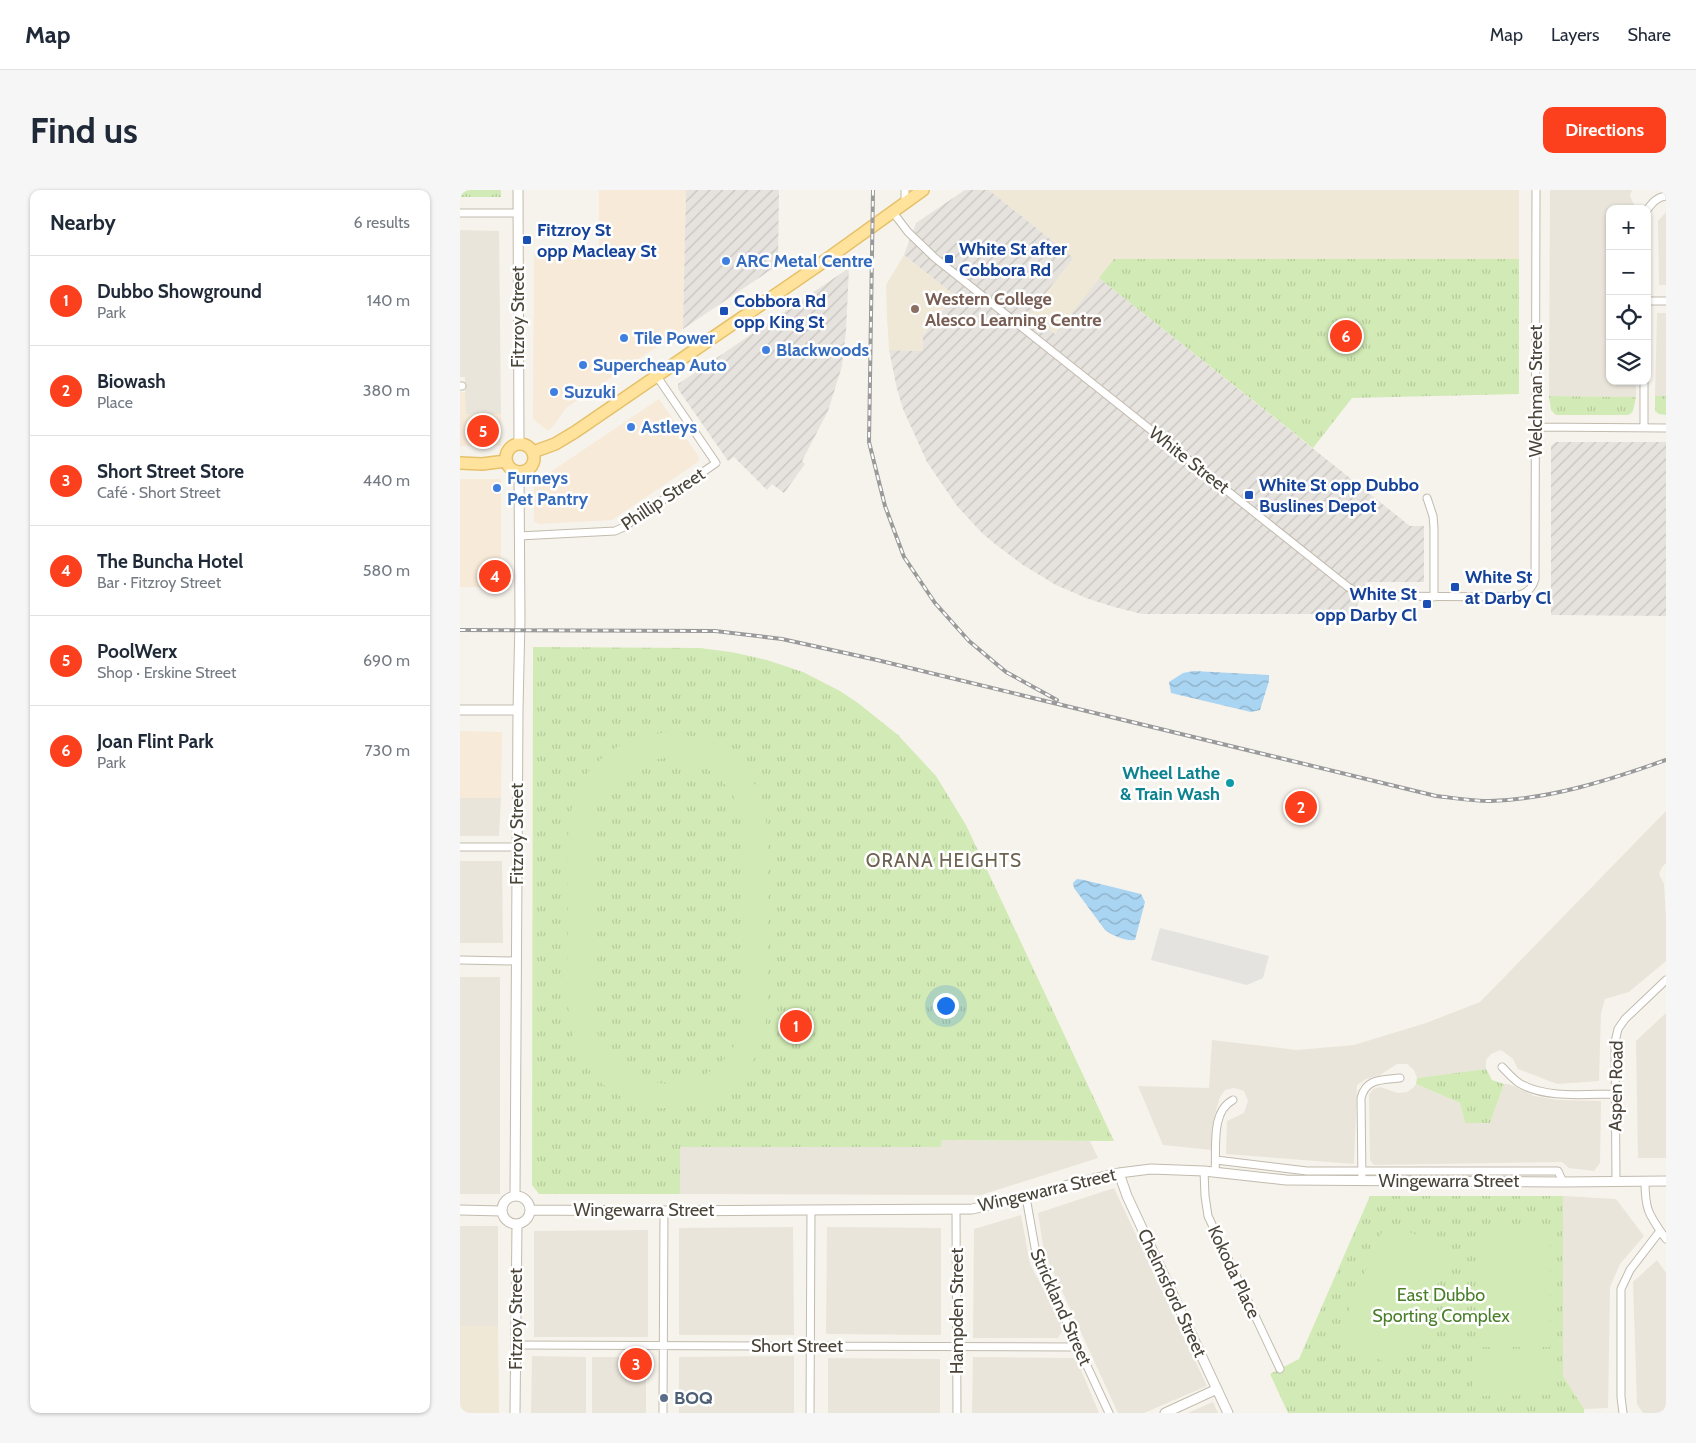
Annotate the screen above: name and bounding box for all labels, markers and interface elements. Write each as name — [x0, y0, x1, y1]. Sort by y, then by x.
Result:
text: Map — [25, 20, 71, 49]
text: Map — [1490, 24, 1523, 46]
text: Layers — [1551, 24, 1600, 46]
text: Share — [1628, 24, 1671, 46]
button: Directions — [1543, 107, 1666, 153]
text: Find us — [30, 109, 138, 152]
map controls — [1606, 205, 1651, 385]
button: + — [1606, 205, 1651, 250]
text: Nearby — [50, 210, 116, 235]
text: 6 results — [354, 213, 410, 232]
place label: Fitzroy St opp Macleay St — [537, 219, 657, 262]
marker: Fitzroy St opp Macleay St — [521, 234, 533, 246]
place label: White St after Cobbora Rd — [959, 238, 1067, 281]
place label: ARC Metal Centre — [736, 250, 873, 272]
button: − — [1606, 250, 1651, 295]
marker: White St after Cobbora Rd — [943, 253, 955, 265]
marker: ARC Metal Centre — [720, 255, 732, 267]
street label: Fitzroy Street — [507, 266, 529, 368]
text: Dubbo Showground — [97, 280, 262, 303]
place label: Western College Alesco Learning Centre — [925, 288, 1102, 331]
place label: Cobbora Rd opp King St — [734, 290, 826, 333]
text: 1 — [63, 291, 69, 310]
text: 140 m — [367, 291, 410, 310]
button: locate — [1606, 295, 1651, 340]
text: Park — [97, 303, 126, 322]
marker: Western College Alesco Learning Centre — [909, 303, 921, 315]
marker: Cobbora Rd opp King St — [718, 305, 730, 317]
pin: 6 — [1330, 317, 1362, 355]
street label: Welchman Street — [1525, 325, 1547, 457]
place label: Tile Power — [634, 327, 715, 349]
marker: Tile Power — [618, 332, 630, 344]
place label: Blackwoods — [776, 339, 870, 361]
button: layers — [1606, 340, 1651, 385]
marker: Blackwoods — [760, 344, 772, 356]
place label: Supercheap Auto — [593, 354, 727, 376]
marker: Supercheap Auto — [577, 359, 589, 371]
text: Biowash — [97, 370, 166, 393]
text: 2 — [62, 381, 70, 400]
text: 380 m — [363, 381, 410, 400]
place label: Suzuki — [564, 381, 616, 403]
marker: Suzuki — [548, 386, 560, 398]
text: Place — [97, 393, 133, 412]
pin: 5 — [467, 412, 499, 450]
place label: Astleys — [641, 416, 697, 438]
marker: Astleys — [625, 421, 637, 433]
street label: White Street — [1144, 422, 1234, 498]
text: Short Street Store — [97, 460, 244, 483]
street label: Phillip Street — [617, 463, 709, 535]
place label: Furneys Pet Pantry — [507, 467, 588, 510]
text: 3 — [62, 471, 70, 490]
text: 440 m — [363, 471, 410, 490]
place label: White St opp Dubbo Buslines Depot — [1259, 474, 1419, 517]
marker: Furneys Pet Pantry — [491, 482, 503, 494]
text: Café · Short Street — [97, 483, 221, 502]
marker: White St opp Dubbo Buslines Depot — [1243, 489, 1255, 501]
text: The Buncha Hotel — [97, 550, 243, 573]
pin: 4 — [479, 557, 511, 595]
text: 4 — [61, 561, 71, 580]
text: 580 m — [363, 561, 410, 580]
place label: White St at Darby Cl — [1465, 566, 1552, 609]
text: Bar · Fitzroy Street — [97, 573, 221, 592]
marker: White St at Darby Cl — [1449, 581, 1461, 593]
place label: White St opp Darby Cl — [1315, 583, 1417, 626]
marker: White St opp Darby Cl — [1421, 598, 1433, 610]
text: PoolWerx — [97, 640, 177, 663]
text: 5 — [62, 651, 70, 670]
text: 690 m — [363, 651, 410, 670]
text: Shop · Erskine Street — [97, 663, 236, 682]
text: Joan Flint Park — [97, 730, 214, 753]
text: 6 — [62, 741, 71, 760]
text: 730 m — [364, 741, 410, 760]
text: Park — [97, 753, 126, 772]
place label: Wheel Lathe & Train Wash — [1120, 762, 1220, 805]
marker: Wheel Lathe & Train Wash — [1224, 777, 1236, 789]
street label: Fitzroy Street — [506, 783, 528, 885]
pin: 2 — [1285, 788, 1317, 826]
district label: ORANA HEIGHTS — [866, 849, 1022, 872]
your location — [933, 993, 959, 1019]
pin: 1 — [780, 1007, 812, 1045]
street label: Aspen Road — [1604, 1040, 1628, 1132]
street label: Wingewarra Street — [976, 1163, 1118, 1217]
street label: Wingewarra Street — [1379, 1170, 1519, 1192]
street label: Wingewarra Street — [574, 1199, 714, 1221]
street label: Kokoda Place — [1203, 1222, 1265, 1322]
street label: Chelmsford Street — [1133, 1225, 1211, 1361]
street label: Strickland Street — [1025, 1245, 1097, 1369]
street label: Hampden Street — [946, 1248, 968, 1374]
street label: Fitzroy Street — [505, 1268, 527, 1370]
park label: East Dubbo Sporting Complex — [1372, 1284, 1510, 1327]
street label: Short Street — [751, 1335, 843, 1357]
pin: 3 — [620, 1345, 652, 1383]
place label: BOQ — [674, 1387, 713, 1409]
marker: BOQ — [658, 1392, 670, 1404]

